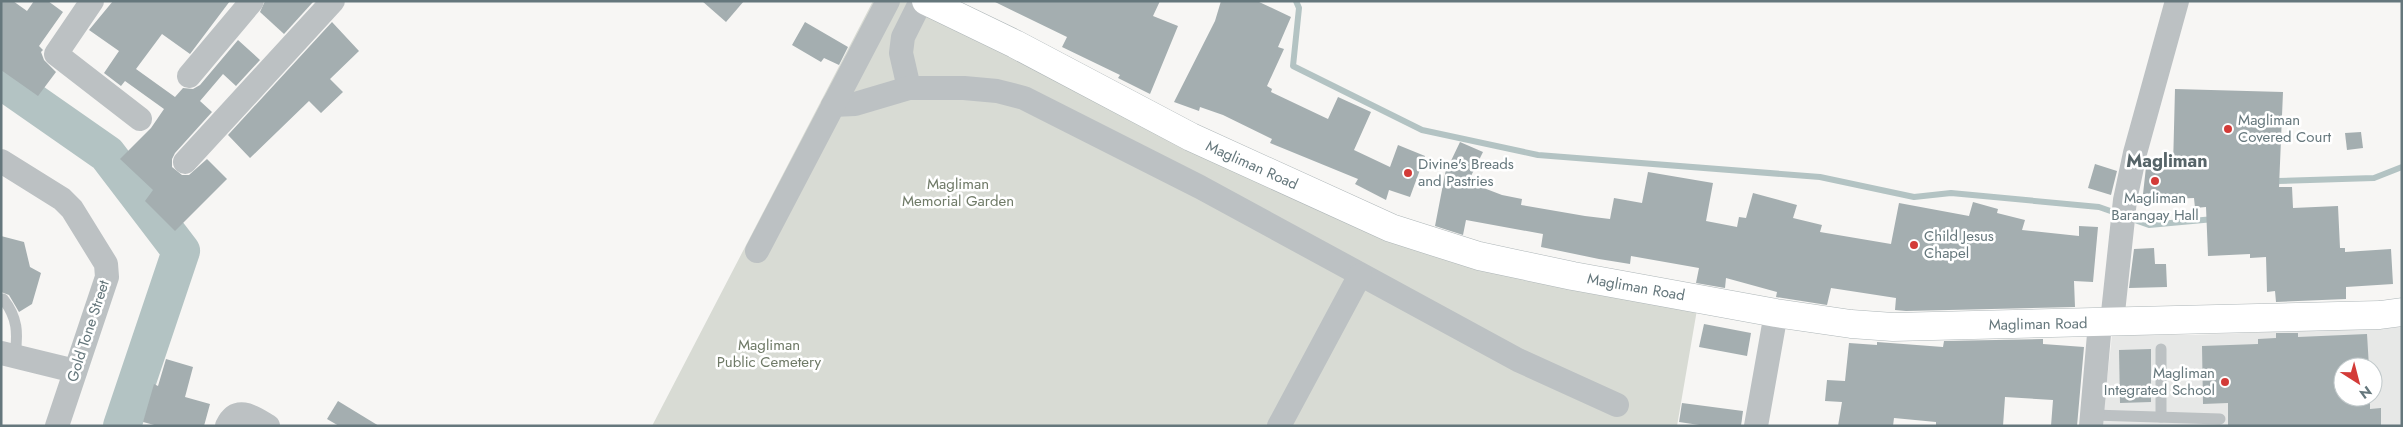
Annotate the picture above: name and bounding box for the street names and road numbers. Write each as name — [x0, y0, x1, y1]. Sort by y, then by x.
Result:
street label: Magliman Road — [1202, 135, 1302, 195]
street label: Magliman Road — [1585, 268, 1687, 306]
street label: Gold Tone Street — [61, 277, 115, 385]
street label: Magliman Road — [1988, 312, 2088, 336]

